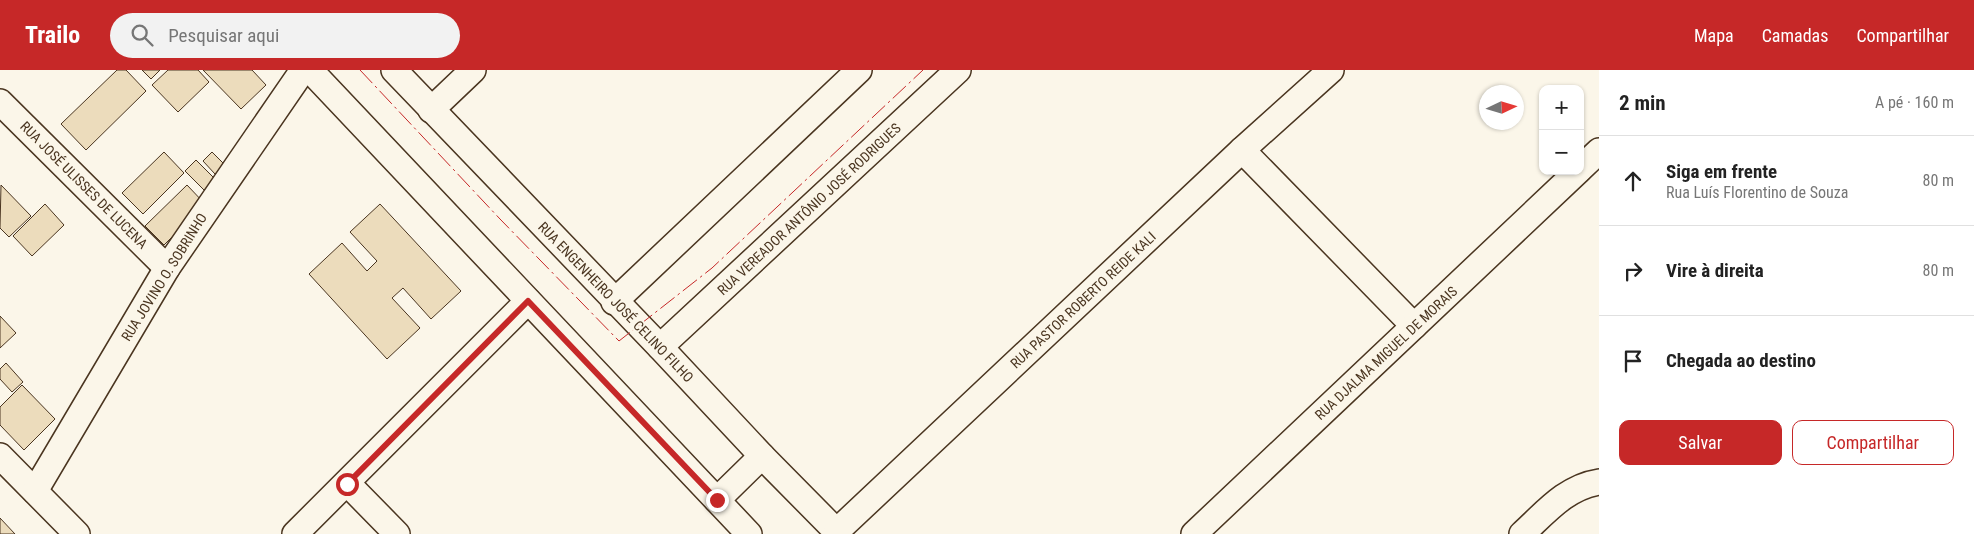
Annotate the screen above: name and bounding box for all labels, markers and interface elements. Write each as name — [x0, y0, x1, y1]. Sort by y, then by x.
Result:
search box — [110, 13, 460, 58]
text: Trailo — [25, 21, 80, 49]
icon: search — [128, 21, 156, 49]
text: Pesquisar aqui — [168, 24, 279, 47]
text: Mapa — [1694, 25, 1734, 46]
text: Camadas — [1762, 25, 1828, 46]
text: Compartilhar — [1856, 25, 1949, 46]
north arrow — [1479, 85, 1524, 130]
map controls — [1539, 85, 1584, 175]
button: + — [1539, 85, 1584, 130]
text: 2 min — [1619, 91, 1666, 115]
text: A pé · 160 m — [1875, 93, 1954, 112]
street label: RUA JOSÉ ULISSES DE LUCENA — [17, 117, 152, 252]
street label: RUA VEREADOR ANTÔNIO JOSÉ RODRIGUES — [714, 119, 904, 298]
button: − — [1539, 130, 1584, 175]
text: Siga em frente — [1666, 160, 1777, 183]
icon: ahead — [1619, 167, 1647, 195]
text: 80 m — [1922, 171, 1954, 190]
text: Rua Luís Florentino de Souza — [1666, 183, 1848, 202]
street label: RUA JOVINO O. SOBRINHO — [118, 210, 210, 344]
street label: RUA ENGENHEIRO JOSÉ CELINO FILHO — [535, 218, 698, 385]
street label: RUA PASTOR ROBERTO REIDE KALI — [1007, 228, 1159, 372]
icon: right — [1619, 257, 1647, 285]
text: Vire à direita — [1666, 259, 1764, 282]
text: 80 m — [1922, 261, 1954, 280]
street label: RUA DJALMA MIGUEL DE MORAIS — [1312, 283, 1460, 423]
icon: arrive — [1619, 347, 1647, 375]
text: Chegada ao destino — [1666, 349, 1816, 372]
button: Salvar — [1619, 420, 1782, 465]
button: Compartilhar — [1792, 420, 1954, 465]
route start — [336, 473, 359, 496]
route end — [706, 489, 729, 512]

